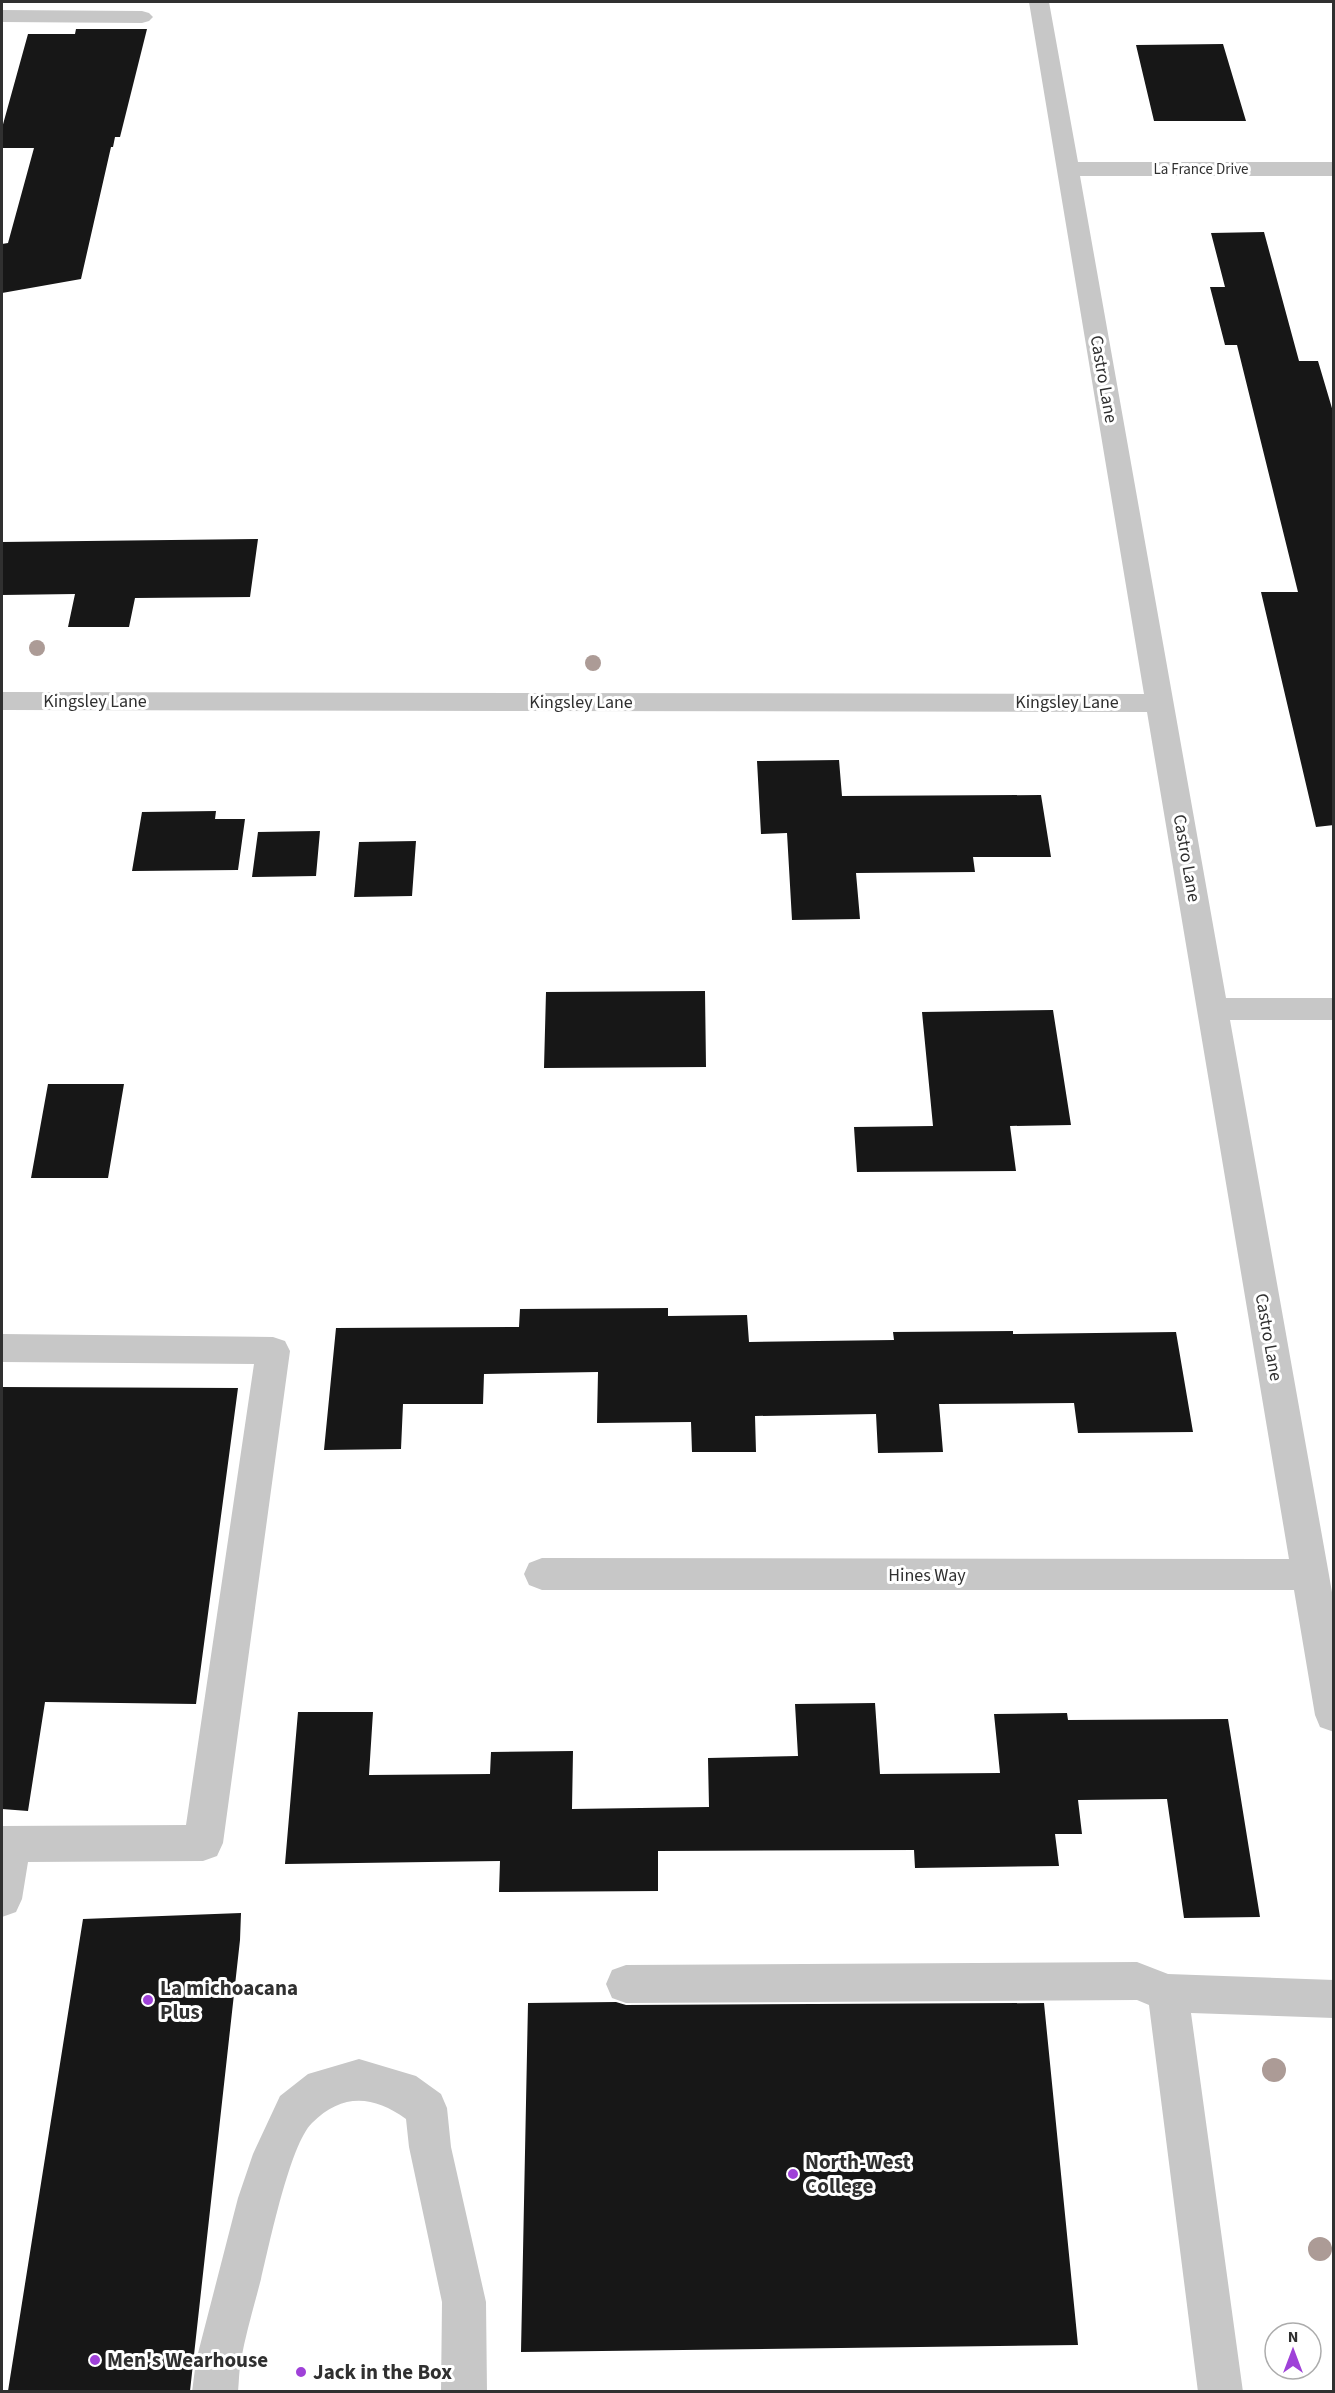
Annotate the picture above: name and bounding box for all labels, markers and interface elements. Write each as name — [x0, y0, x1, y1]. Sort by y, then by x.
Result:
street label: La France Drive — [1153, 159, 1249, 180]
street label: Castro Lane — [1084, 333, 1124, 425]
street label: Kingsley Lane — [43, 689, 147, 714]
street label: Kingsley Lane — [529, 690, 633, 715]
street label: Kingsley Lane — [1015, 690, 1119, 715]
street label: Castro Lane — [1167, 812, 1207, 904]
street label: Castro Lane — [1249, 1291, 1289, 1383]
street label: Hines Way — [888, 1563, 966, 1588]
place label: La michoacana Plus — [160, 1973, 298, 2027]
marker: La michoacana Plus — [141, 1993, 155, 2007]
place label: North-West College — [805, 2147, 911, 2201]
marker: North-West College — [786, 2167, 800, 2181]
north arrow — [1263, 2321, 1323, 2381]
text: N — [1288, 2326, 1298, 2348]
place label: Men's Wearhouse — [107, 2345, 268, 2375]
marker: Men's Wearhouse — [88, 2353, 102, 2367]
place label: Jack in the Box — [313, 2357, 452, 2387]
marker: Jack in the Box — [294, 2365, 308, 2379]

